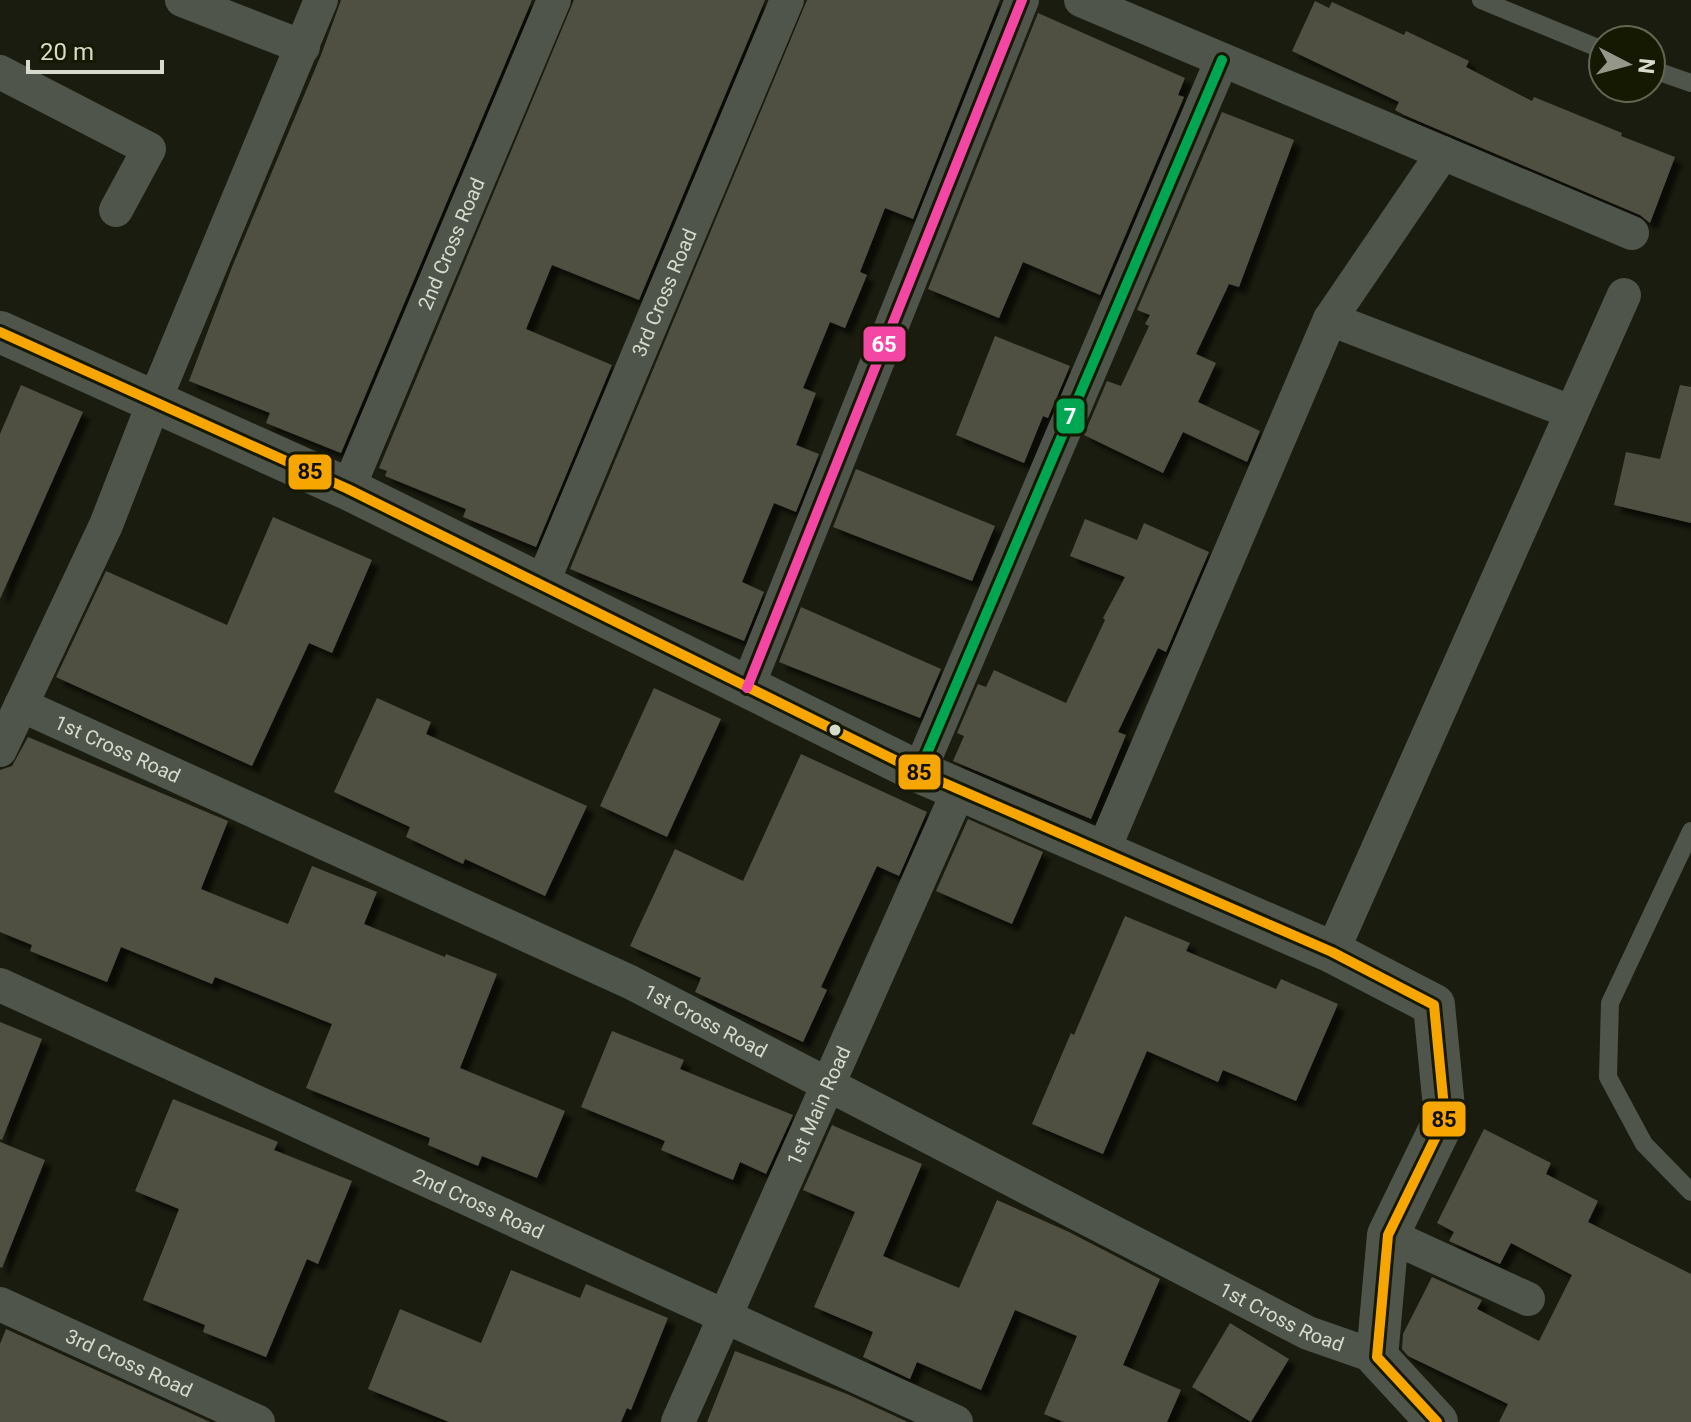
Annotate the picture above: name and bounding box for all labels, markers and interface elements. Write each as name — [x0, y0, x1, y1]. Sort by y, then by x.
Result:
scale bar — [28, 24, 162, 74]
north arrow — [1587, 24, 1667, 104]
text: 20 m — [40, 38, 94, 66]
text: N — [1633, 57, 1660, 75]
street label: 2nd Cross Road — [413, 174, 490, 314]
street label: 3rd Cross Road — [627, 225, 702, 360]
line badge: 65 — [862, 325, 907, 363]
text: 65 — [871, 332, 897, 357]
line badge: 7 — [1055, 397, 1086, 435]
text: 7 — [1064, 404, 1076, 429]
line badge: 85 — [287, 453, 333, 491]
text: 85 — [297, 459, 323, 484]
street label: 1st Cross Road — [51, 710, 184, 788]
unlabelled marker — [827, 722, 843, 738]
line badge: 85 — [897, 753, 942, 791]
text: 85 — [906, 760, 932, 785]
street label: 1st Cross Road — [640, 979, 771, 1063]
street label: 1st Main Road — [782, 1042, 856, 1169]
line badge: 85 — [1421, 1100, 1467, 1138]
text: 85 — [1431, 1107, 1457, 1132]
street label: 2nd Cross Road — [409, 1163, 548, 1244]
street label: 1st Cross Road — [1215, 1277, 1347, 1357]
street label: 3rd Cross Road — [62, 1324, 196, 1402]

